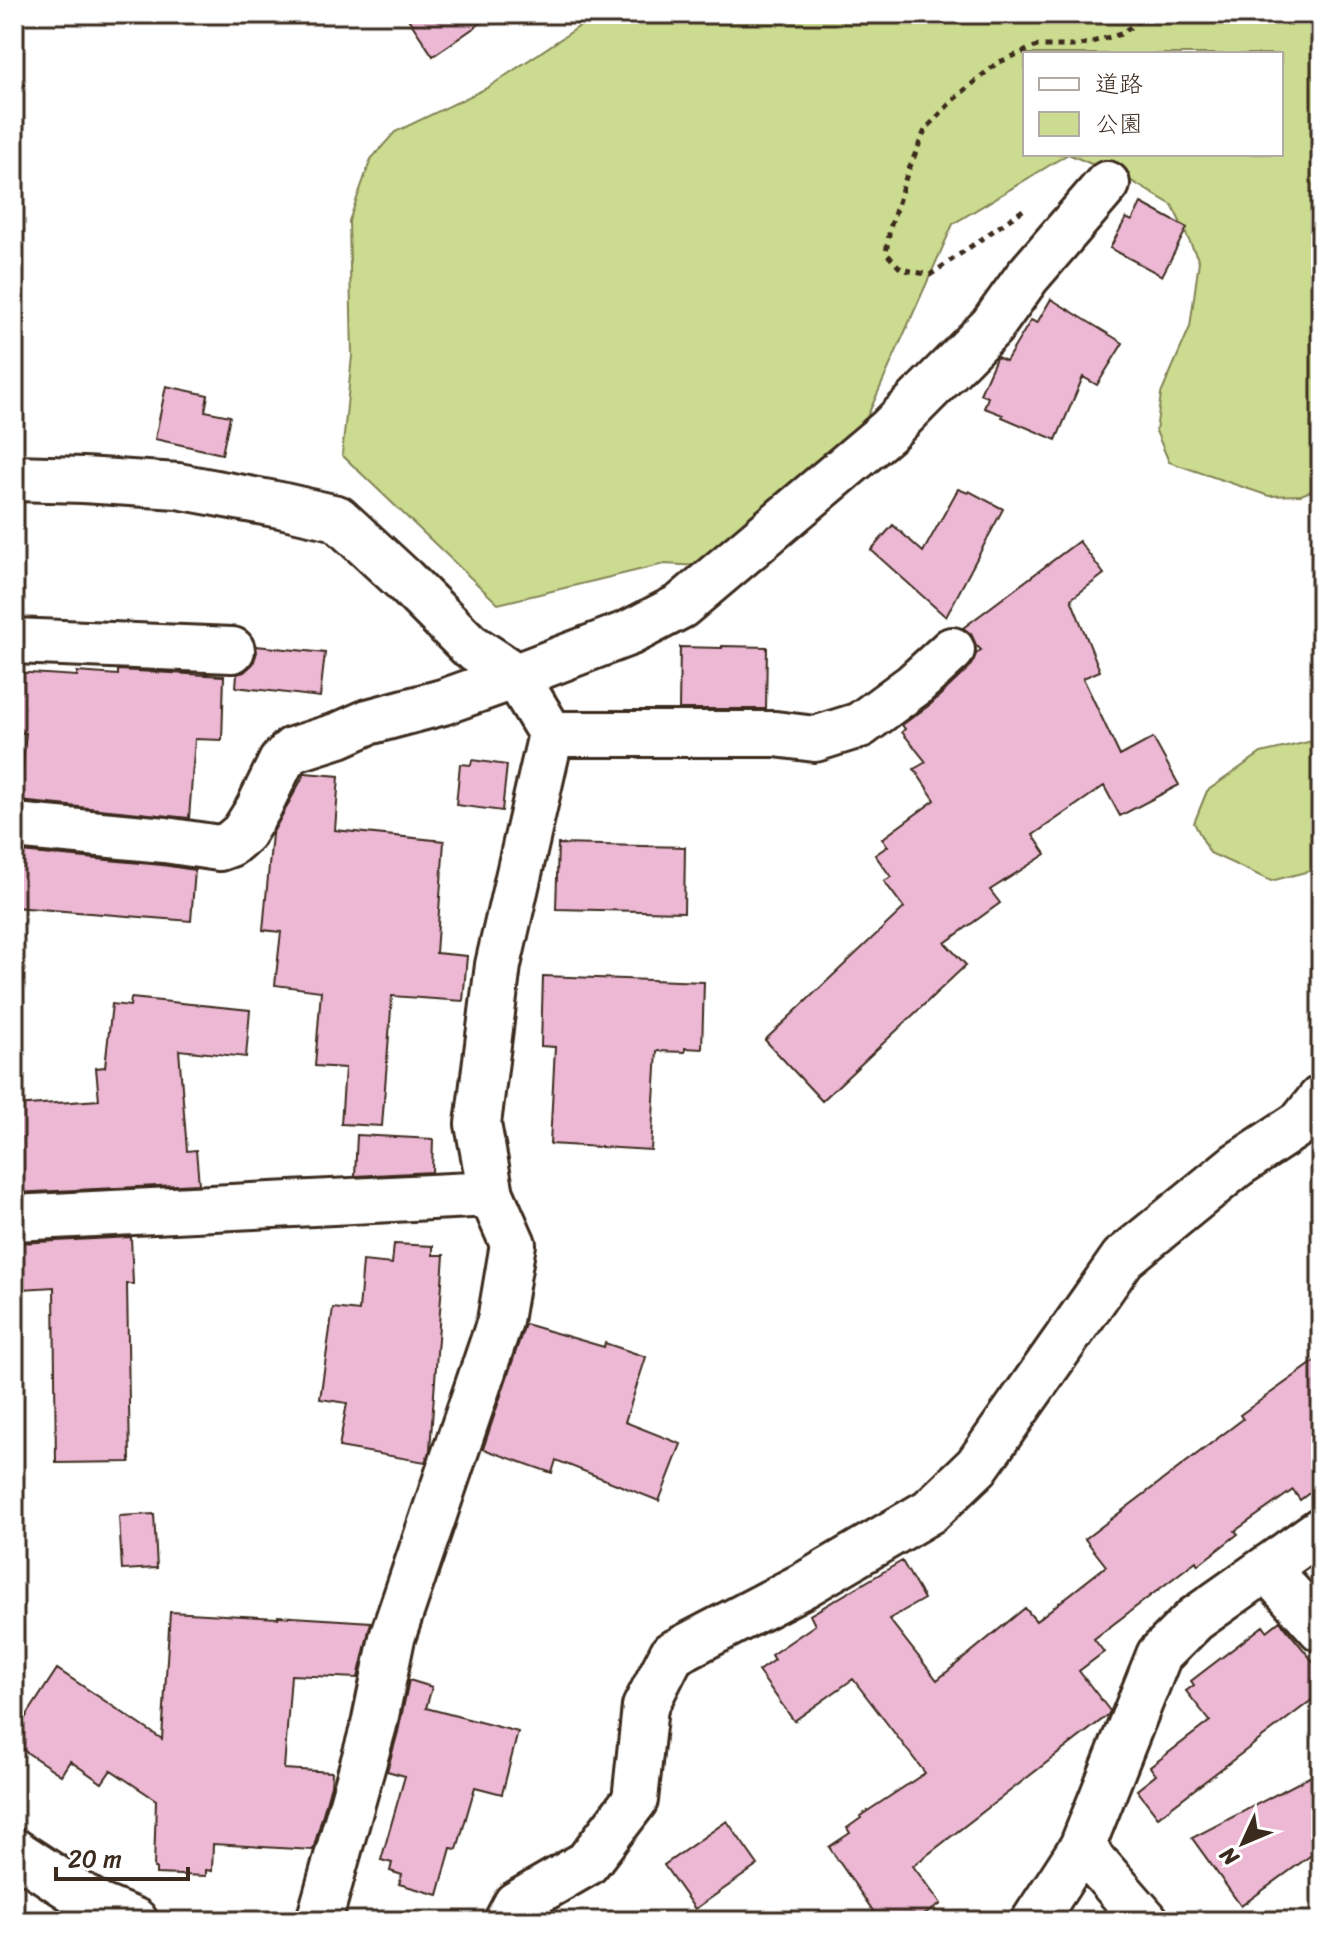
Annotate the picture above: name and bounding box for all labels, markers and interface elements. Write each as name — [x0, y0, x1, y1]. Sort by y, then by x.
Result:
legend — [1023, 52, 1283, 156]
text: 道路 — [1095, 63, 1143, 105]
text: 公園 — [1095, 103, 1143, 145]
north arrow — [1203, 1803, 1283, 1883]
scale bar — [56, 1831, 188, 1881]
text: N — [1209, 1837, 1249, 1876]
text: 20 m — [68, 1838, 122, 1880]

